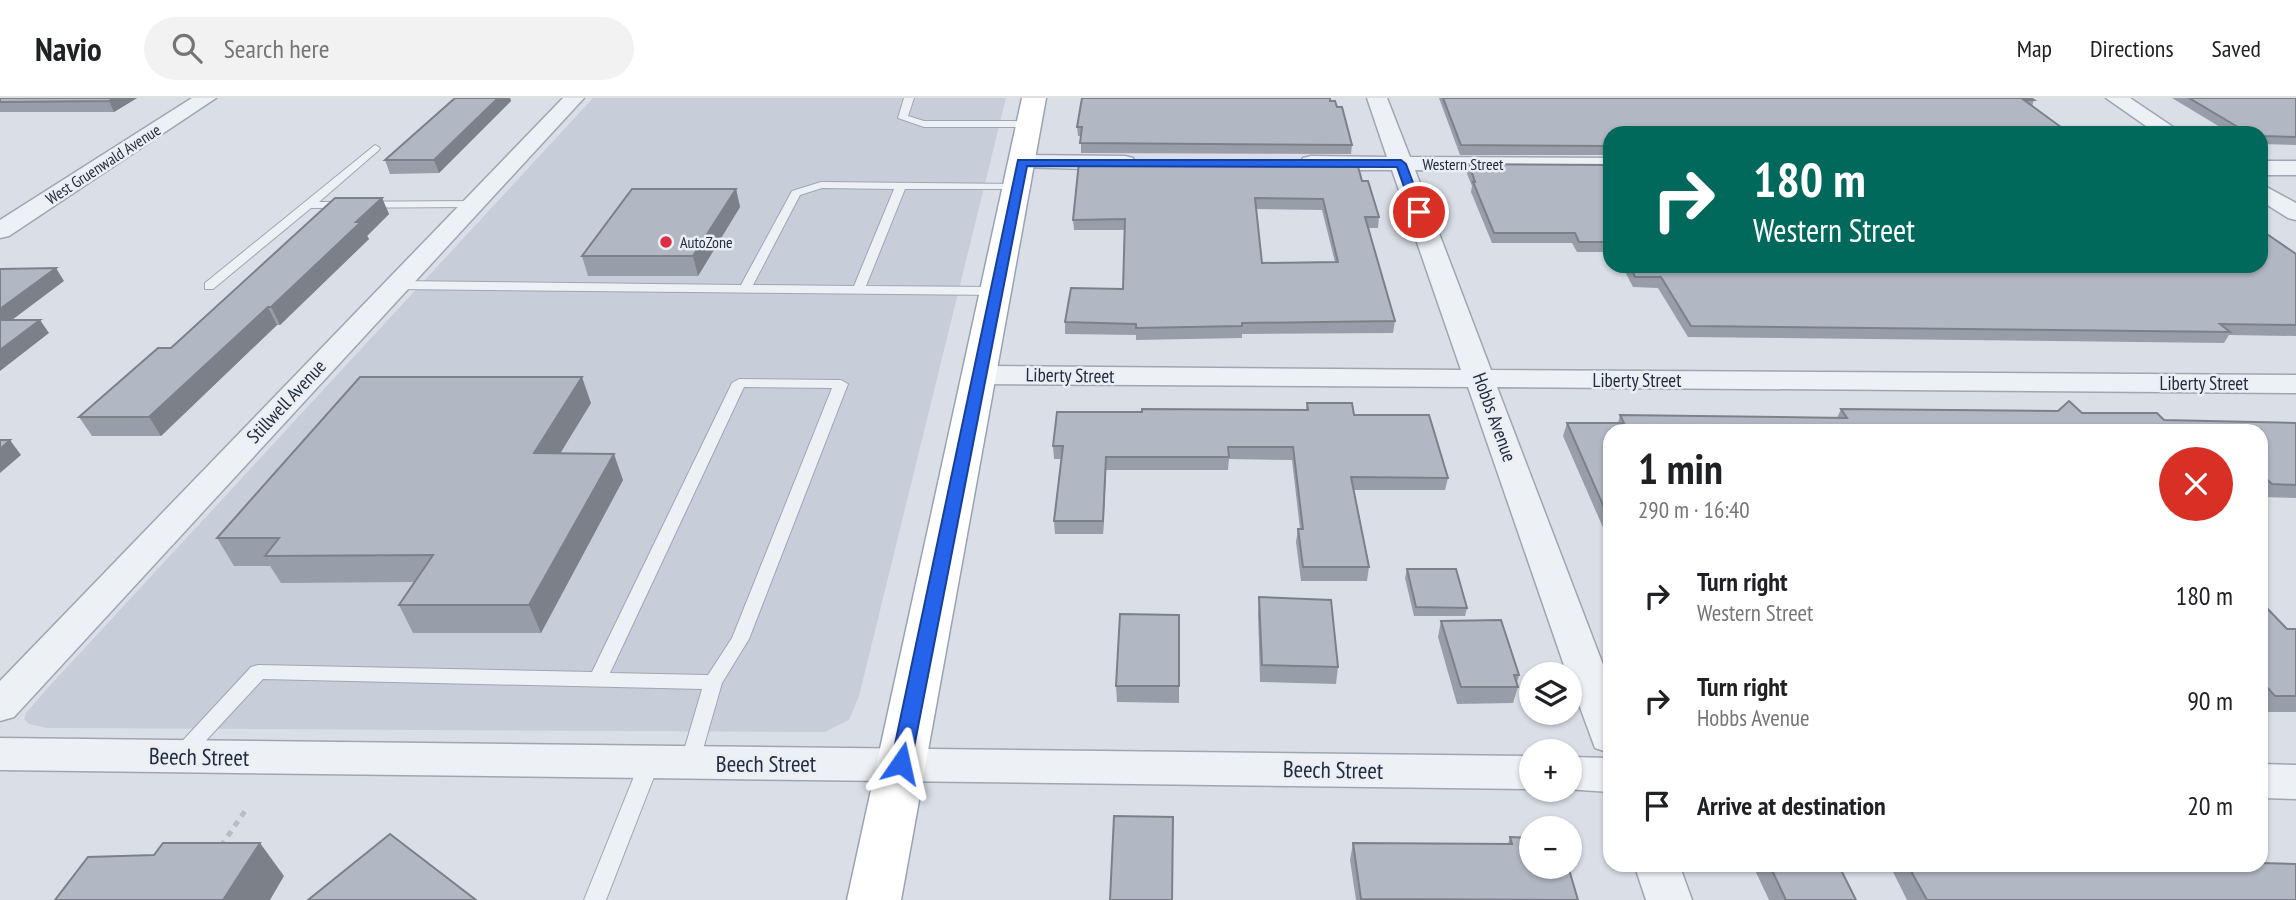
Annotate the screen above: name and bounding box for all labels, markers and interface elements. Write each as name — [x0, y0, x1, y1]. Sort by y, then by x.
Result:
search box — [144, 17, 634, 80]
text: Navio — [35, 27, 102, 70]
icon: search — [168, 29, 206, 67]
text: Search here — [224, 32, 329, 65]
text: Map — [2017, 33, 2052, 64]
text: Directions — [2090, 33, 2174, 64]
text: Saved — [2212, 33, 2261, 64]
street label: West Gruenwald Avenue — [42, 119, 164, 209]
text: 180 m — [1753, 147, 1866, 211]
street label: Western Street — [1423, 154, 1504, 174]
icon: right — [1638, 154, 1729, 245]
pin — [1389, 182, 1449, 242]
icon: arrive — [1400, 193, 1438, 231]
text: Western Street — [1753, 209, 1915, 251]
place label: AutoZone — [680, 232, 733, 252]
marker: AutoZone — [658, 234, 674, 250]
street label: Stillwell Avenue — [241, 354, 331, 448]
street label: Liberty Street — [1025, 362, 1115, 388]
street label: Liberty Street — [1593, 368, 1682, 392]
street label: Hobbs Avenue — [1468, 369, 1522, 465]
street label: Liberty Street — [2160, 371, 2249, 395]
text: 1 min — [1638, 441, 1723, 496]
button: close — [2159, 447, 2233, 521]
text: 290 m · 16:40 — [1638, 495, 1750, 524]
text: Turn right — [1697, 565, 1788, 598]
icon: right — [1638, 577, 1676, 615]
text: 180 m — [2175, 579, 2233, 612]
text: Western Street — [1697, 598, 1813, 627]
map controls — [1519, 662, 1582, 879]
button: layers — [1519, 662, 1582, 725]
text: Turn right — [1697, 670, 1788, 703]
icon: right — [1638, 682, 1676, 720]
text: 90 m — [2187, 684, 2233, 717]
text: Hobbs Avenue — [1697, 703, 1809, 732]
position arrow — [864, 726, 938, 800]
button: + — [1519, 739, 1582, 802]
street label: Beech Street — [149, 741, 250, 772]
street label: Beech Street — [716, 749, 817, 778]
street label: Beech Street — [1283, 754, 1384, 785]
icon: arrive — [1638, 787, 1676, 825]
text: Arrive at destination — [1697, 789, 1886, 822]
text: 20 m — [2187, 789, 2233, 822]
button: − — [1519, 816, 1582, 879]

